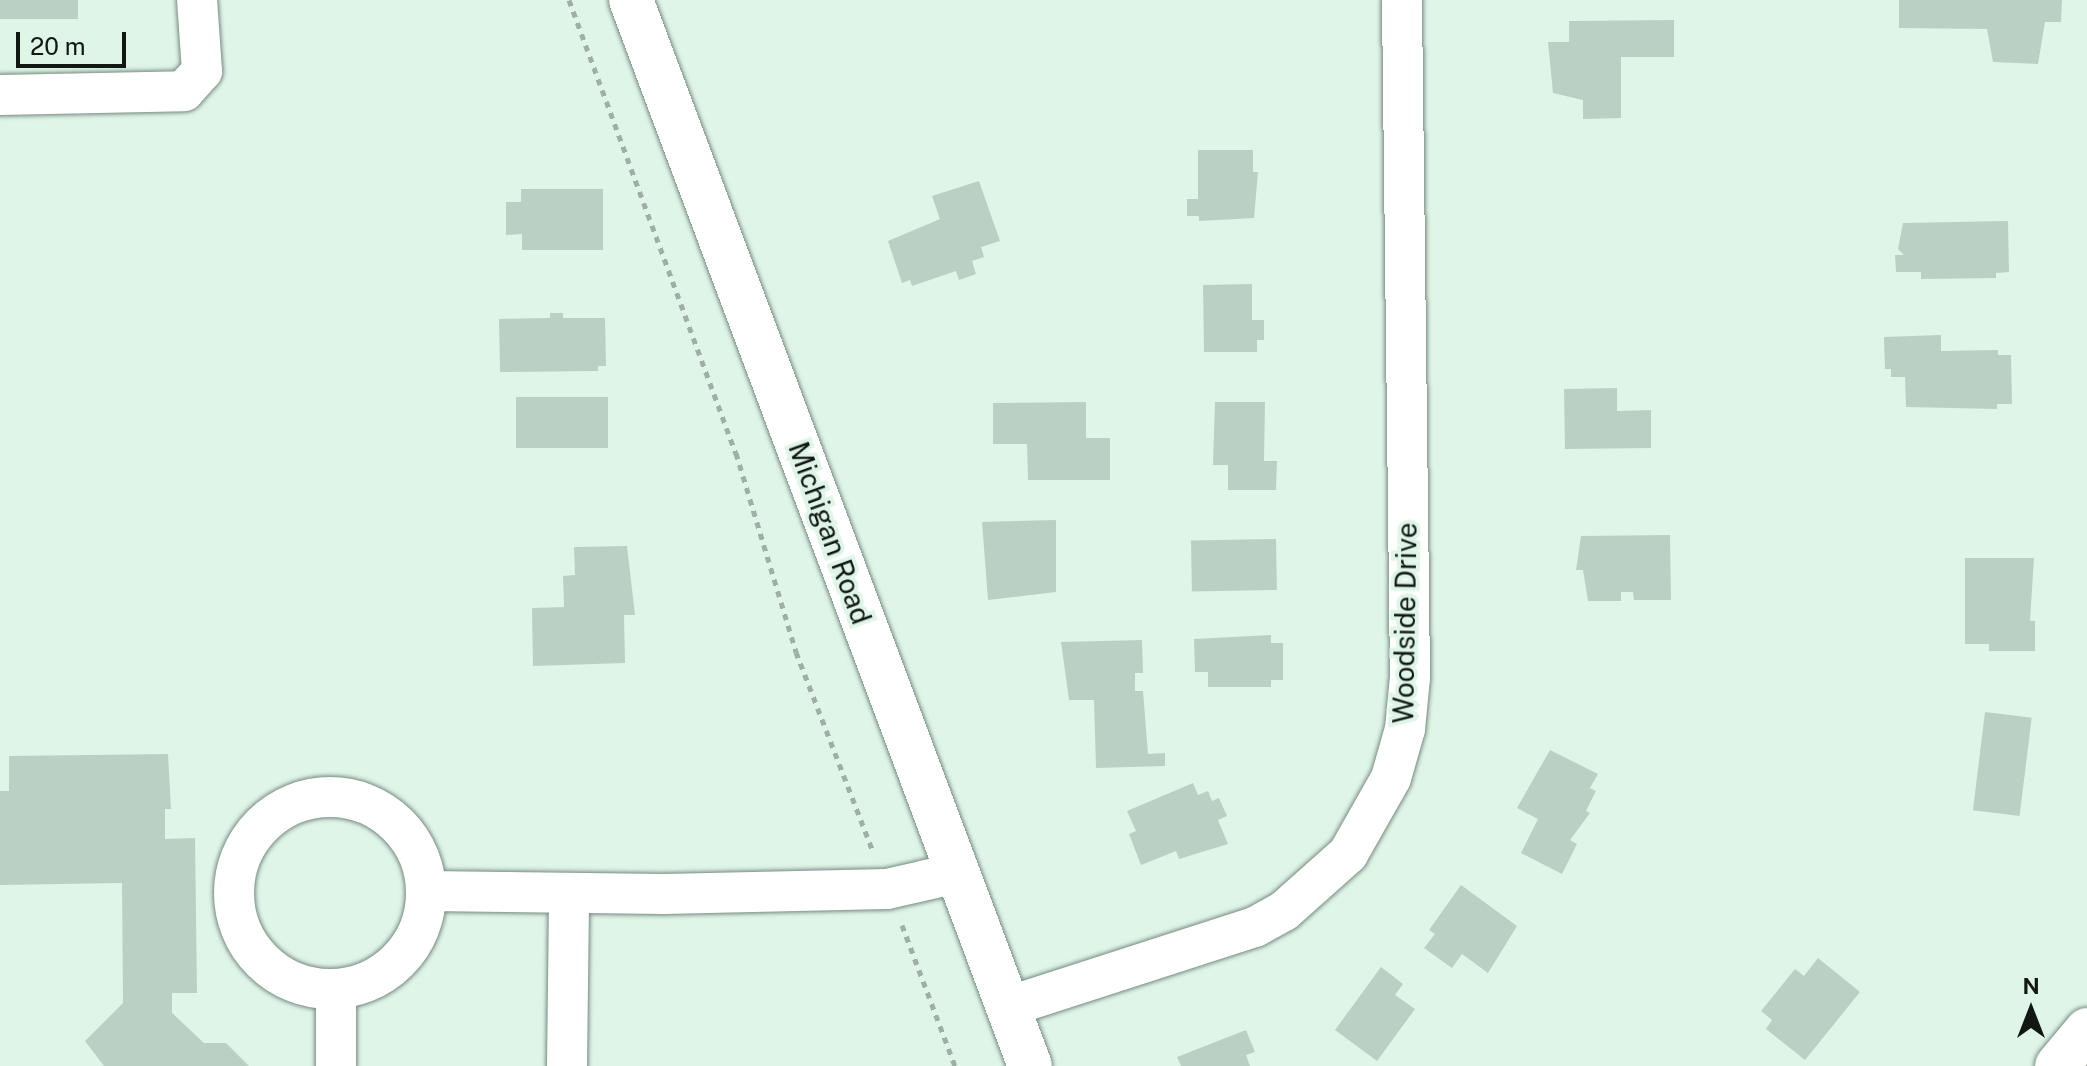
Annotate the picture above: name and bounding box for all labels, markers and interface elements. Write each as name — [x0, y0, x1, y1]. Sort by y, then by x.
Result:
scale bar — [20, 16, 130, 66]
text: 20 m — [30, 32, 86, 60]
street label: Michigan Road — [781, 437, 879, 629]
street label: Woodside Drive — [1386, 522, 1424, 724]
north arrow — [1991, 970, 2071, 1050]
text: N — [2022, 973, 2040, 999]

